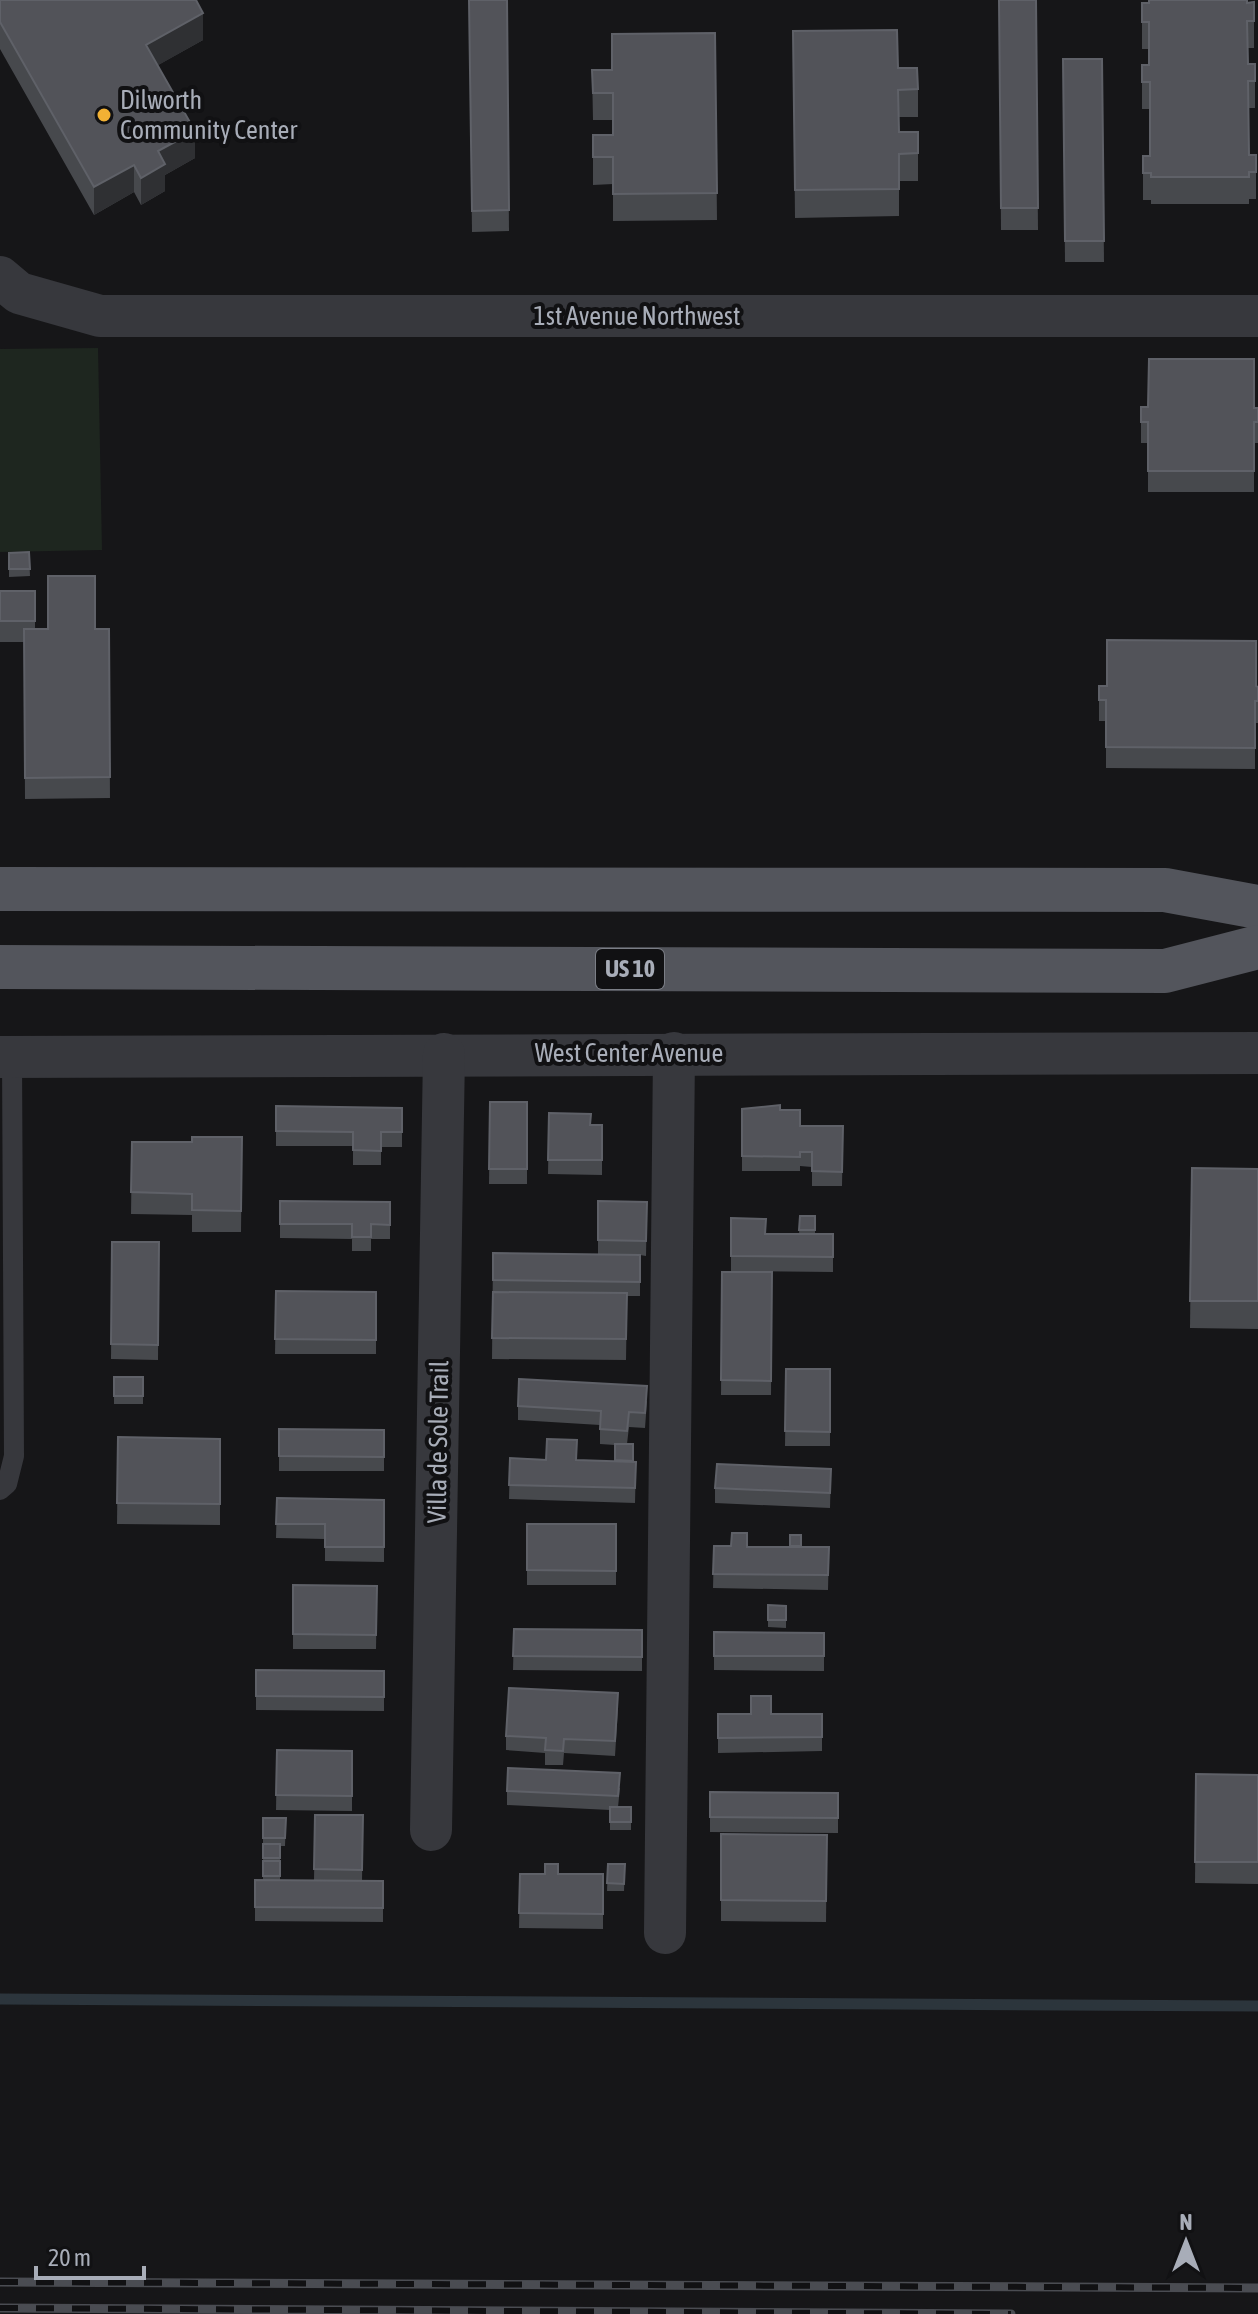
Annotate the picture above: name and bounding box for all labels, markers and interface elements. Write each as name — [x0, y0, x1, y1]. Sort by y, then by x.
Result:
place label: Dilworth Community Center — [120, 85, 297, 145]
marker: Dilworth Community Center — [95, 106, 113, 124]
street label: 1st Avenue Northwest — [534, 301, 740, 331]
road number: US 10 — [596, 949, 664, 989]
street label: West Center Avenue — [535, 1038, 723, 1068]
street label: Villa de Sole Trail — [422, 1360, 454, 1524]
north arrow — [1146, 2202, 1226, 2282]
text: N — [1180, 2209, 1192, 2235]
scale bar — [36, 2230, 144, 2280]
text: 20 m — [48, 2244, 91, 2271]

